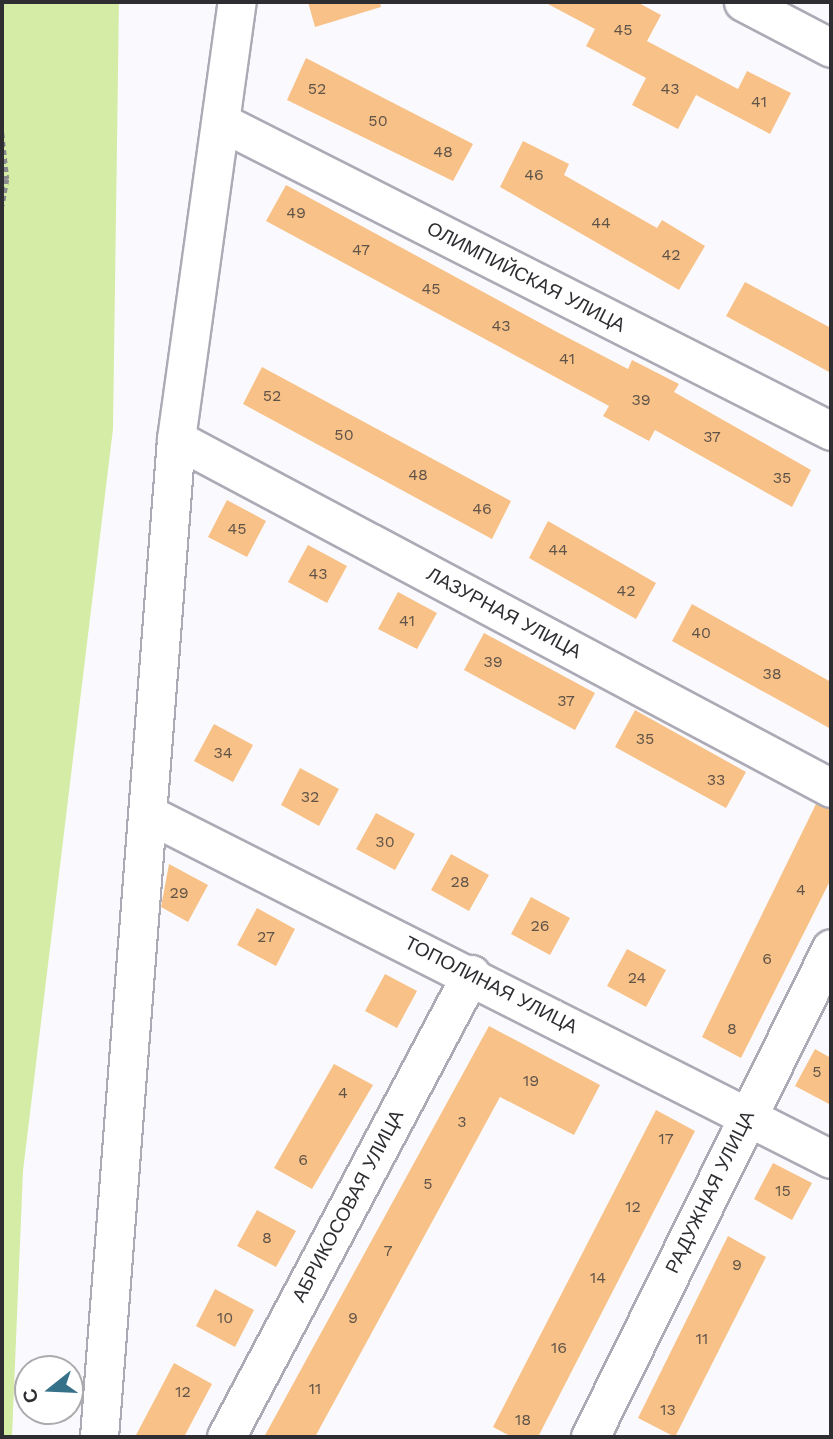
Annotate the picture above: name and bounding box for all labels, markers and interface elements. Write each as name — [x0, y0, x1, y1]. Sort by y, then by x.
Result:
house number: 45 — [613, 20, 633, 40]
house number: 52 — [308, 79, 326, 99]
house number: 43 — [660, 79, 680, 99]
house number: 41 — [751, 92, 767, 112]
house number: 50 — [368, 111, 388, 131]
house number: 48 — [433, 142, 453, 162]
house number: 46 — [524, 165, 544, 185]
house number: 49 — [286, 203, 306, 223]
house number: 44 — [591, 213, 611, 233]
street label: ОЛИМПИЙСКАЯ УЛИЦА — [423, 217, 629, 337]
house number: 47 — [352, 240, 370, 260]
house number: 42 — [661, 245, 681, 265]
house number: 45 — [421, 279, 441, 299]
house number: 43 — [491, 316, 511, 336]
house number: 41 — [559, 349, 575, 369]
house number: 52 — [263, 386, 281, 406]
house number: 39 — [631, 390, 651, 410]
house number: 50 — [334, 425, 354, 445]
house number: 37 — [703, 427, 721, 447]
house number: 48 — [408, 465, 428, 485]
house number: 35 — [773, 468, 791, 488]
house number: 46 — [472, 499, 492, 519]
house number: 45 — [227, 519, 247, 539]
house number: 44 — [548, 540, 568, 560]
street label: ЛАЗУРНАЯ УЛИЦА — [423, 563, 585, 663]
house number: 43 — [308, 564, 328, 584]
house number: 42 — [616, 581, 636, 601]
house number: 41 — [399, 611, 415, 631]
house number: 40 — [691, 623, 711, 643]
house number: 39 — [483, 652, 503, 672]
house number: 38 — [762, 664, 782, 684]
house number: 37 — [557, 691, 575, 711]
house number: 35 — [636, 729, 654, 749]
house number: 34 — [213, 743, 233, 763]
house number: 33 — [707, 770, 725, 790]
house number: 32 — [301, 787, 319, 807]
house number: 30 — [375, 832, 395, 852]
house number: 28 — [450, 872, 470, 892]
house number: 4 — [796, 880, 806, 900]
house number: 29 — [169, 883, 189, 903]
house number: 26 — [530, 916, 550, 936]
house number: 27 — [257, 927, 275, 947]
street label: ТОПОЛИНАЯ УЛИЦА — [401, 932, 581, 1038]
house number: 6 — [762, 949, 772, 969]
house number: 24 — [628, 968, 646, 988]
house number: 8 — [727, 1019, 737, 1039]
house number: 5 — [812, 1062, 822, 1082]
house number: 19 — [523, 1071, 539, 1091]
house number: 4 — [338, 1083, 348, 1103]
street label: АБРИКОСОВАЯ УЛИЦА — [288, 1106, 408, 1306]
street label: РАДУЖНАЯ УЛИЦА — [661, 1107, 759, 1277]
house number: 3 — [457, 1112, 467, 1132]
house number: 17 — [658, 1129, 674, 1149]
house number: 6 — [298, 1150, 308, 1170]
house number: 5 — [423, 1174, 433, 1194]
house number: 15 — [775, 1181, 791, 1201]
house number: 12 — [625, 1197, 641, 1217]
house number: 8 — [262, 1228, 272, 1248]
house number: 7 — [384, 1241, 392, 1261]
house number: 9 — [732, 1255, 742, 1275]
house number: 14 — [590, 1268, 606, 1288]
house number: 10 — [217, 1308, 233, 1328]
house number: 9 — [348, 1308, 358, 1328]
house number: 11 — [696, 1329, 708, 1349]
house number: 16 — [551, 1338, 567, 1358]
north arrow — [14, 1355, 84, 1425]
house number: 11 — [309, 1379, 321, 1399]
house number: 12 — [175, 1382, 191, 1402]
text: С — [17, 1386, 44, 1406]
house number: 13 — [660, 1400, 676, 1420]
house number: 18 — [515, 1410, 531, 1430]

